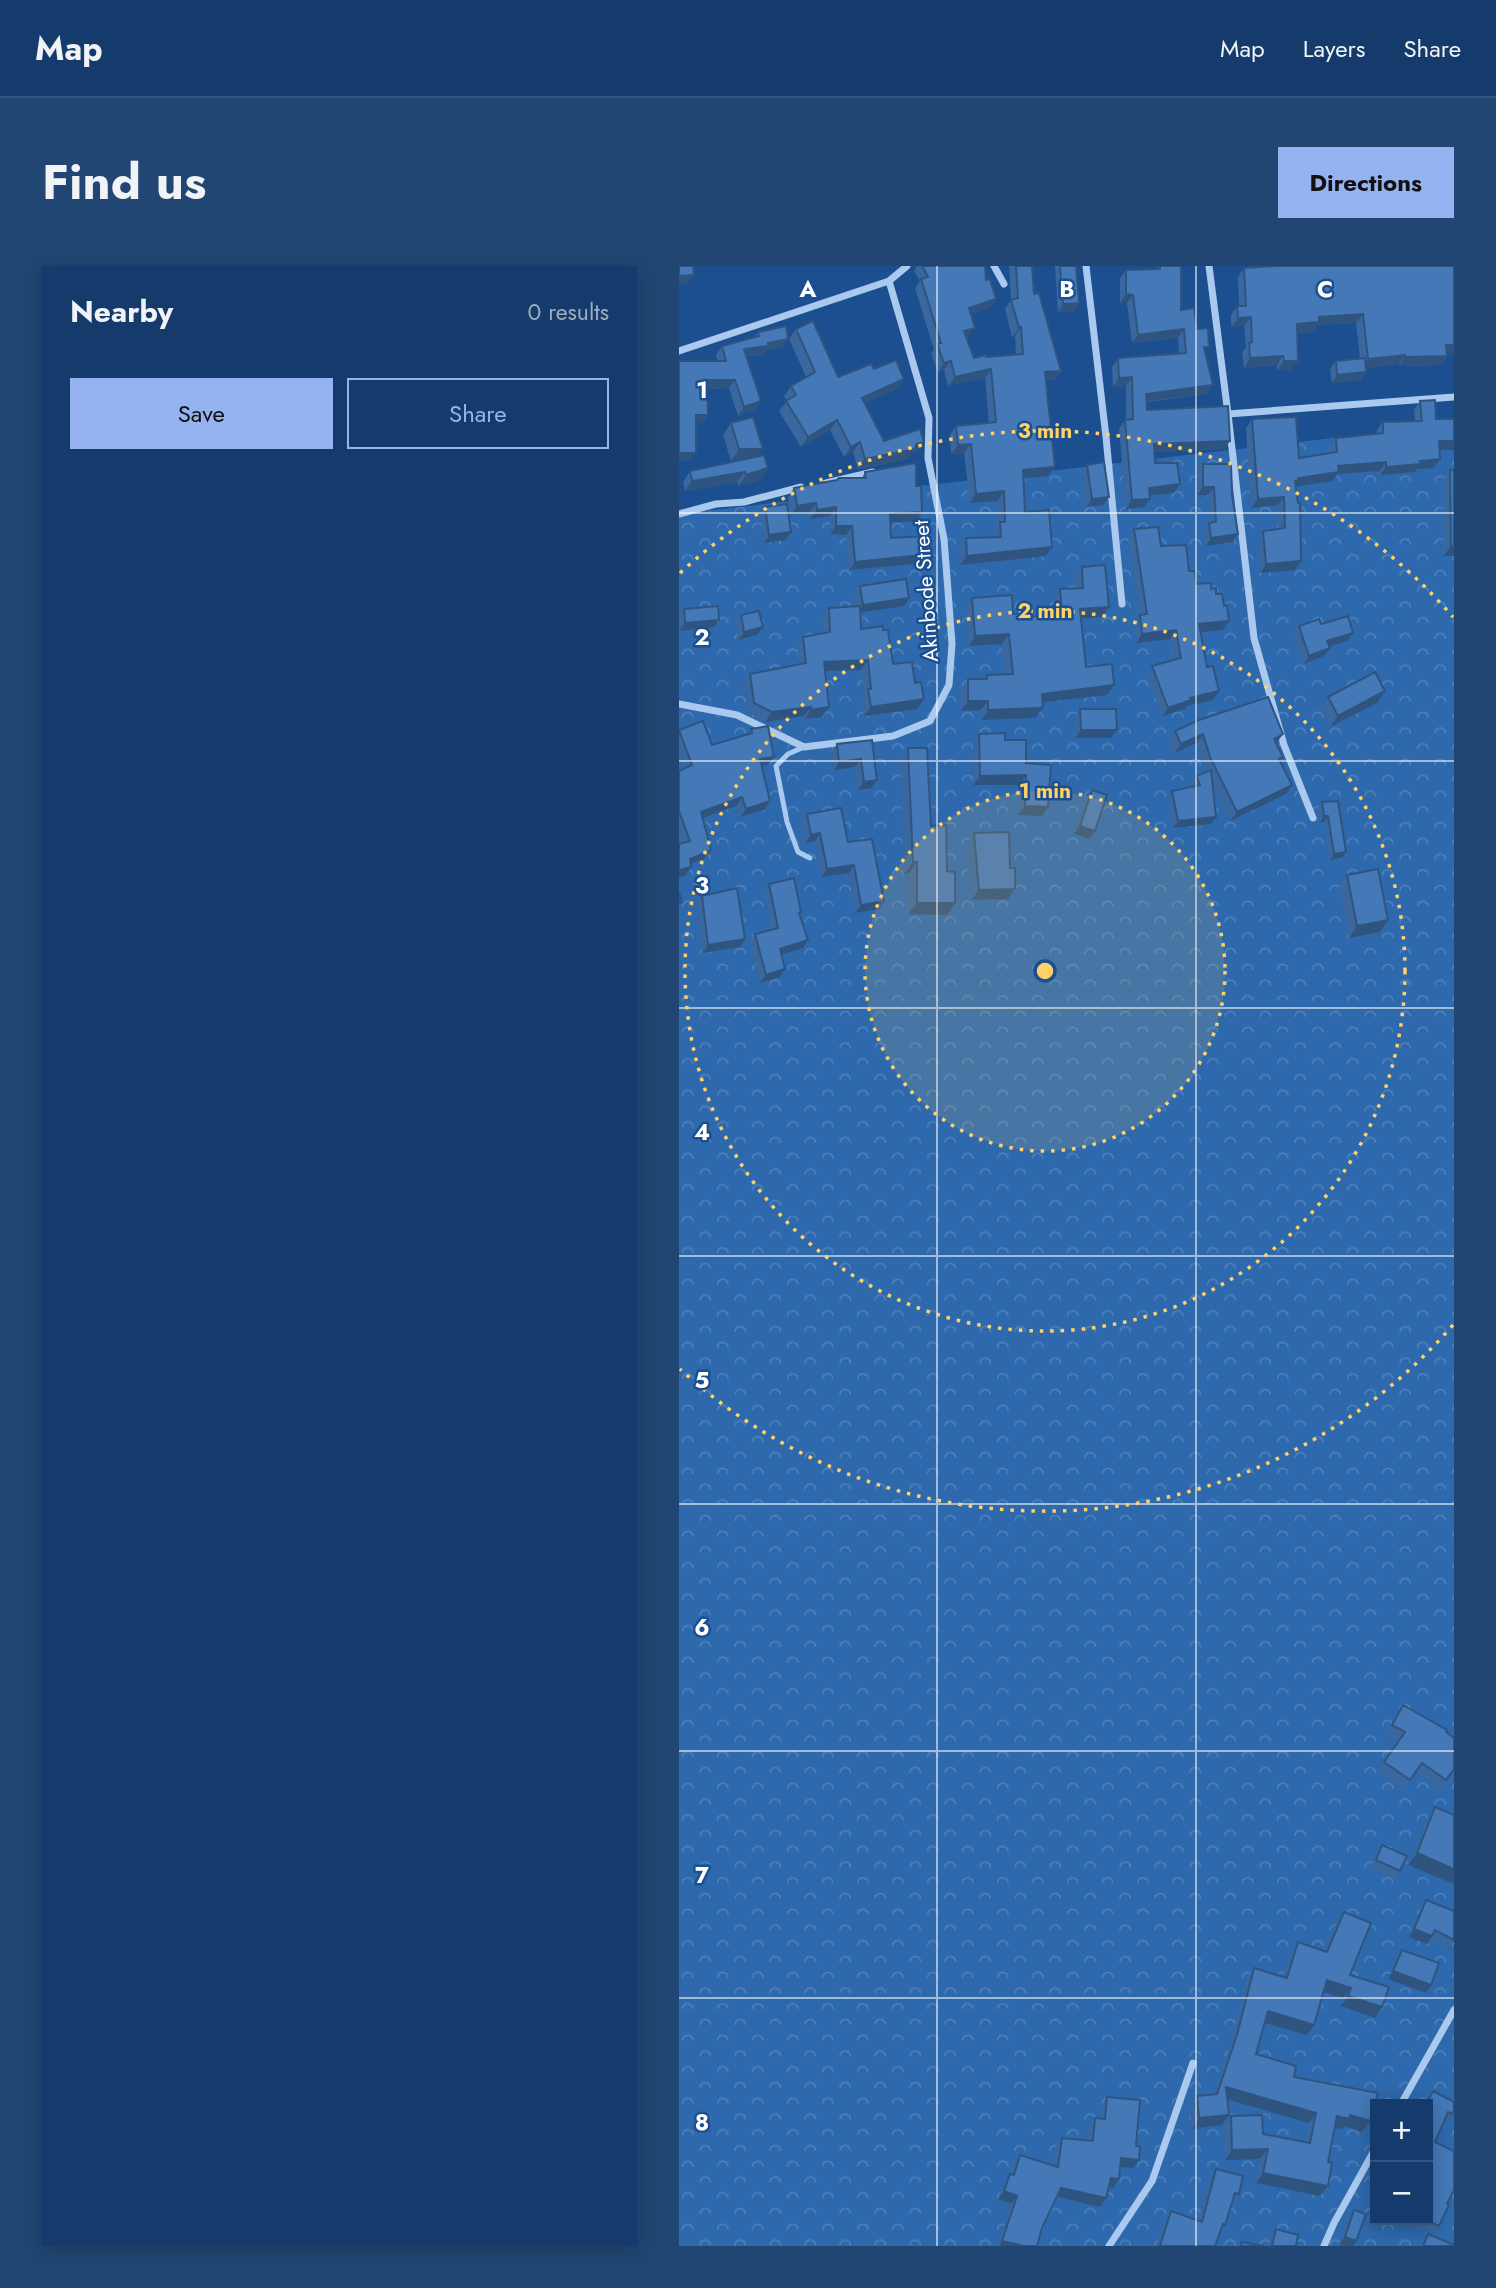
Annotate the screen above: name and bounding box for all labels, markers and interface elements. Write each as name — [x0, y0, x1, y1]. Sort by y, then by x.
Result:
text: Map — [35, 25, 103, 72]
text: Map — [1220, 31, 1265, 66]
text: Layers — [1303, 31, 1365, 66]
text: Share — [1403, 31, 1461, 66]
text: Find us — [42, 147, 206, 217]
button: Directions — [1278, 147, 1454, 218]
text: A — [799, 272, 817, 306]
text: B — [1059, 272, 1075, 306]
text: C — [1317, 272, 1333, 306]
text: Nearby — [70, 290, 173, 333]
text: 0 results — [527, 295, 609, 329]
text: 1 — [696, 373, 708, 407]
button: Save — [70, 378, 333, 449]
button: Share — [347, 378, 609, 449]
text: 3 min — [1018, 416, 1072, 446]
street label: Akinbode Street — [906, 519, 946, 663]
text: 2 min — [1017, 596, 1073, 626]
text: 2 — [694, 620, 710, 654]
text: 1 min — [1019, 776, 1071, 806]
text: 3 — [695, 868, 709, 902]
centre of rings — [1033, 959, 1057, 983]
text: 4 — [694, 1115, 710, 1149]
text: 5 — [695, 1363, 709, 1397]
text: 6 — [694, 1610, 710, 1644]
text: 7 — [695, 1858, 709, 1892]
map controls — [1370, 2099, 1433, 2225]
button: + — [1370, 2099, 1433, 2162]
text: 8 — [695, 2105, 709, 2139]
button: − — [1370, 2162, 1433, 2225]

